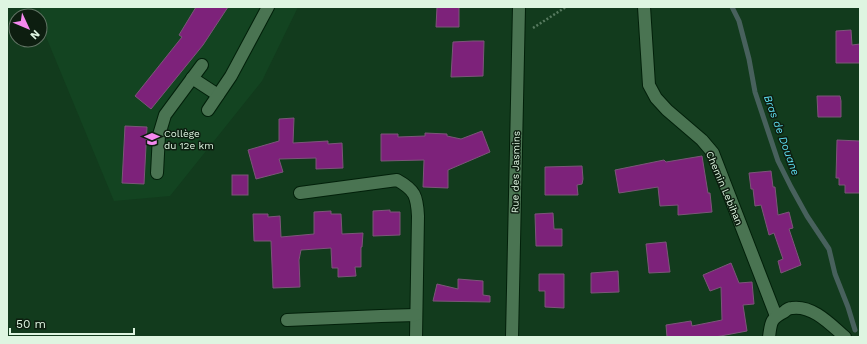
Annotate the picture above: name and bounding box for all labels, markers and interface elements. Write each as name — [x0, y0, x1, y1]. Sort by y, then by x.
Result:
north arrow — [8, 8, 48, 48]
text: N — [27, 27, 42, 42]
water label: Bras de Douane — [761, 93, 802, 177]
place label: Collège du 12e km — [164, 128, 214, 151]
school or university icon: Collège du 12e km — [143, 130, 161, 148]
street label: Rue des Jasmins — [509, 131, 522, 213]
street label: Chemin Lebihan — [704, 150, 745, 227]
scale bar — [10, 310, 134, 336]
text: 50 m — [16, 317, 46, 331]

